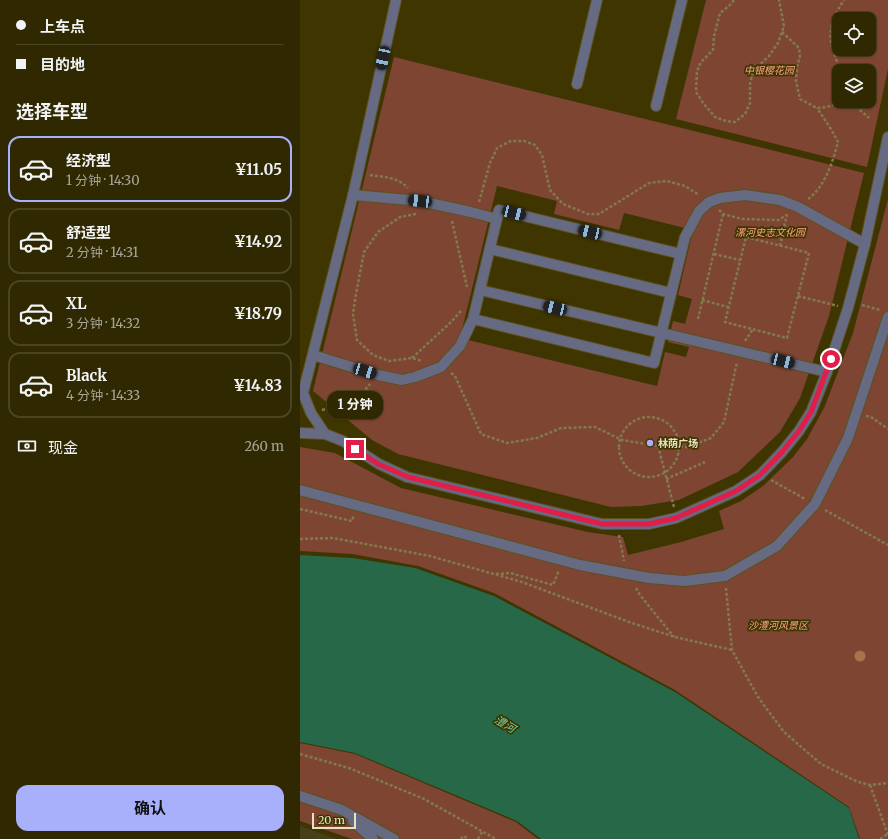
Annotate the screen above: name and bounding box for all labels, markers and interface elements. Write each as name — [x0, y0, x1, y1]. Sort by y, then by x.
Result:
map controls — [832, 12, 876, 108]
button: locate — [832, 12, 876, 56]
text: 上车点 — [40, 17, 85, 36]
car — [375, 45, 391, 71]
text: 目的地 — [40, 55, 85, 74]
park label: 中银樱花园 — [744, 64, 796, 77]
button: layers — [832, 64, 876, 108]
text: 选择车型 — [16, 100, 88, 123]
icon: car — [18, 151, 54, 187]
text: 经济型 — [66, 151, 111, 170]
text: ¥11.05 — [235, 160, 282, 179]
text: 1 分钟 · 14:30 — [66, 172, 140, 189]
car — [407, 194, 433, 208]
car — [501, 204, 527, 222]
icon: car — [18, 223, 54, 259]
text: 舒适型 — [66, 223, 111, 242]
car — [577, 223, 603, 241]
park label: 漯河史志文化园 — [735, 226, 807, 239]
text: ¥14.92 — [234, 232, 282, 251]
text: 2 分钟 · 14:31 — [66, 244, 139, 261]
text: XL — [66, 294, 87, 313]
icon: car — [18, 295, 54, 331]
car — [542, 299, 568, 317]
text: ¥18.79 — [234, 304, 282, 323]
text: 3 分钟 · 14:32 — [66, 315, 140, 332]
route start — [822, 350, 840, 368]
car — [770, 352, 796, 370]
car — [352, 362, 378, 380]
text: Black — [66, 366, 107, 385]
icon: car — [18, 367, 54, 403]
text: ¥14.83 — [233, 376, 282, 395]
text: 4 分钟 · 14:33 — [66, 387, 140, 404]
callout: 1 分钟 — [327, 391, 383, 419]
text: 1 分钟 — [337, 396, 373, 413]
icon: cash — [16, 435, 38, 457]
place label: 林荫广场 — [658, 437, 698, 450]
text: 现金 — [48, 438, 78, 457]
text: 260 m — [244, 438, 284, 455]
marker: 林荫广场 — [645, 438, 655, 448]
route end — [346, 440, 364, 458]
park label: 沙澧河风景区 — [748, 619, 810, 632]
water label: 澧河 — [492, 712, 520, 737]
button: 确认 — [16, 785, 284, 831]
scale bar — [312, 811, 356, 830]
text: 20 m — [318, 813, 345, 827]

